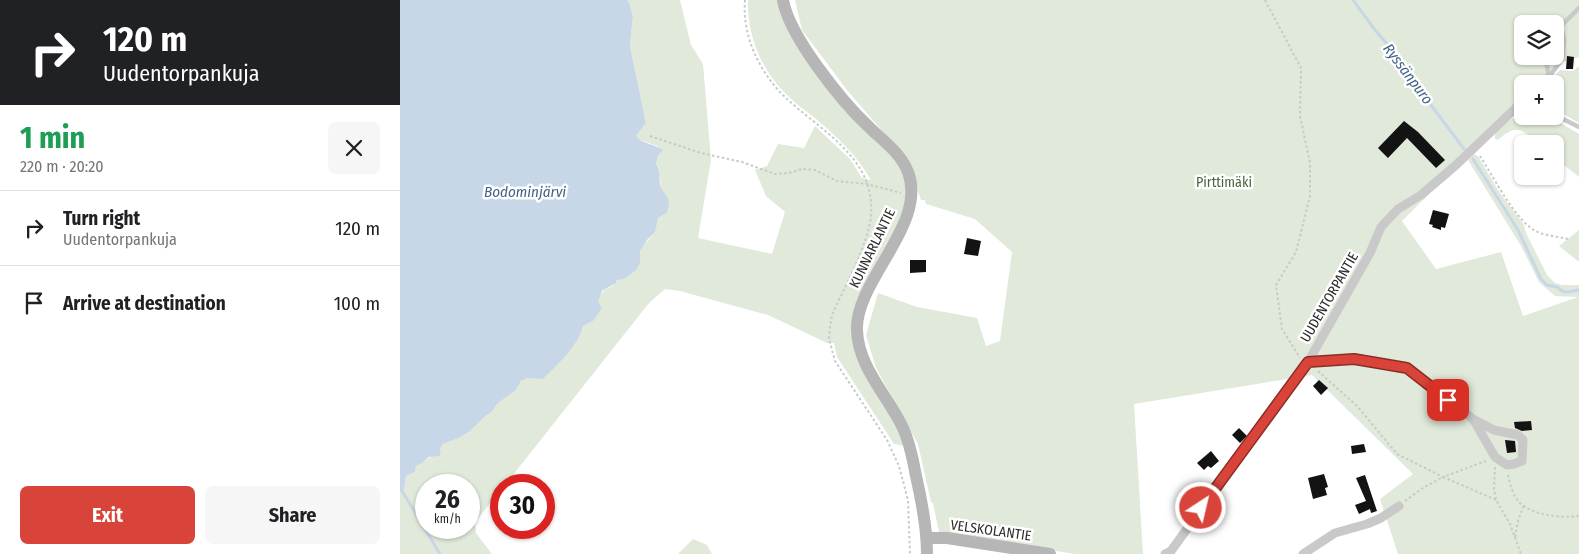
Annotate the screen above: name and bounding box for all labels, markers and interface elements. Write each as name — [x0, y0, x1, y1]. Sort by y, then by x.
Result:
map controls — [1514, 15, 1564, 185]
button: layers — [1514, 15, 1564, 65]
text: 120 m — [103, 18, 187, 60]
icon: right — [20, 20, 85, 85]
water label: Ryssänpuro — [1379, 40, 1437, 108]
text: Uudentorpankuja — [103, 60, 260, 87]
button: + — [1514, 75, 1564, 125]
text: 1 min — [20, 120, 85, 156]
button: close — [328, 122, 380, 174]
button: − — [1514, 135, 1564, 185]
text: 220 m · 20:20 — [20, 157, 104, 176]
park label: Pirttimäki — [1196, 174, 1252, 191]
water label: Bodominjärvi — [484, 183, 566, 201]
street label: KUNNARLANTIE — [846, 205, 899, 291]
text: Turn right — [63, 207, 140, 230]
icon: right — [20, 214, 48, 242]
text: 120 m — [335, 217, 380, 240]
text: Uudentorpankuja — [63, 230, 177, 249]
street label: UUDENTORPANTIE — [1297, 249, 1362, 345]
icon: arrive — [20, 289, 48, 317]
text: Arrive at destination — [63, 292, 226, 315]
text: 100 m — [334, 292, 380, 315]
pin — [1427, 379, 1469, 421]
icon: arrive — [1434, 386, 1462, 414]
speed limit sign: 30 — [490, 474, 555, 539]
position arrow — [1174, 481, 1226, 533]
text: 26 — [435, 485, 460, 515]
button: Exit — [20, 486, 195, 544]
button: Share — [205, 486, 380, 544]
text: km/h — [434, 512, 461, 526]
street label: VELSKOLANTIE — [949, 516, 1033, 545]

